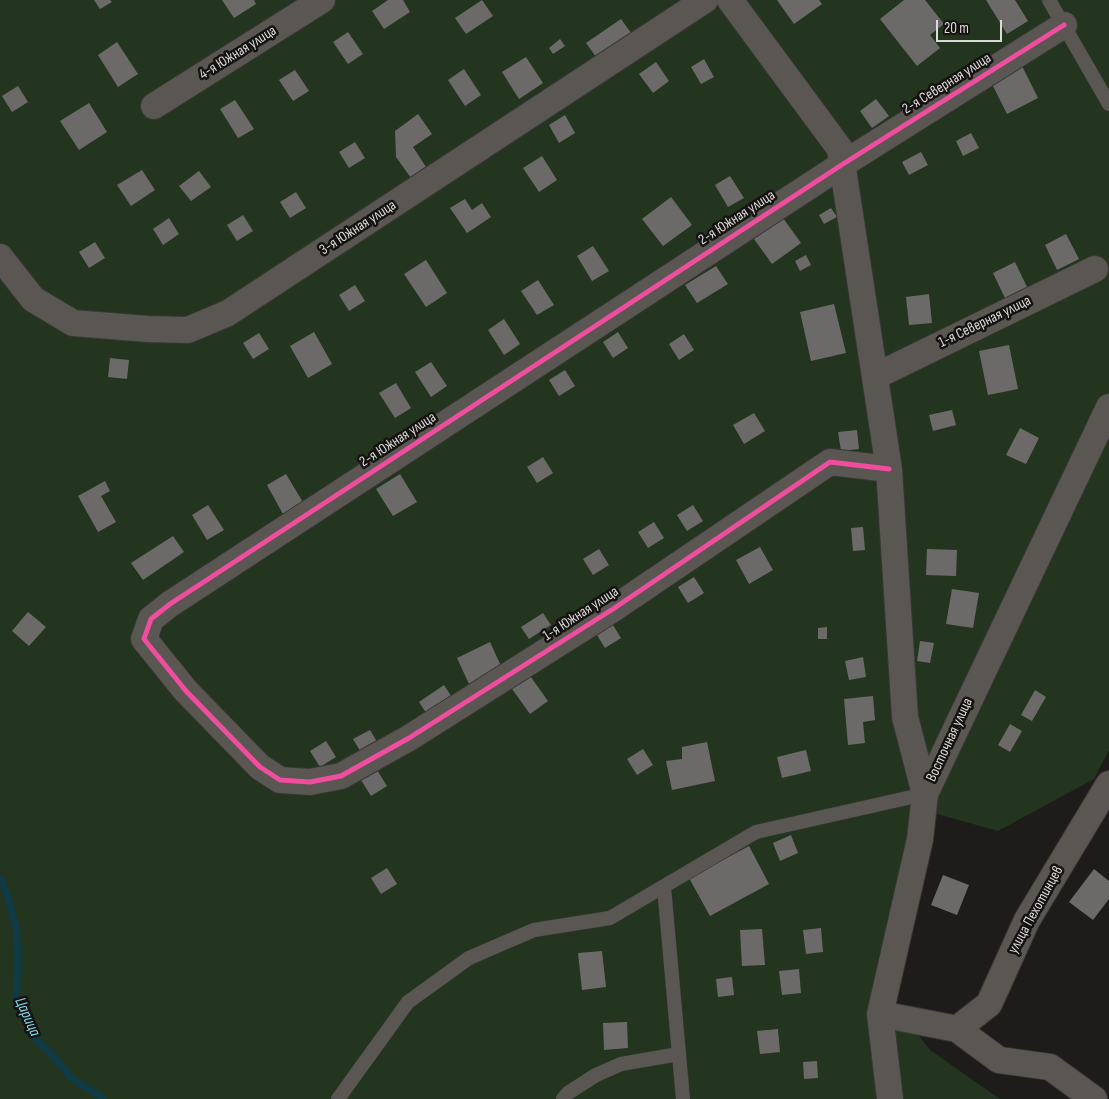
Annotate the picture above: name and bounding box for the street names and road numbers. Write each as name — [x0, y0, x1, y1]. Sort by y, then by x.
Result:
street label: 4-я Южная улица — [196, 22, 280, 84]
street label: 2-я Северная улица — [899, 50, 995, 118]
street label: 2-я Южная улица — [695, 187, 779, 249]
street label: 3-я Южная улица — [316, 197, 400, 259]
street label: 1-я Северная улица — [936, 292, 1034, 352]
street label: 2-я Южная улица — [356, 409, 440, 471]
street label: 1-я Южная улица — [540, 583, 622, 645]
street label: Восточная улица — [923, 695, 977, 785]
street label: улица Пехотинцев — [1004, 863, 1068, 957]

